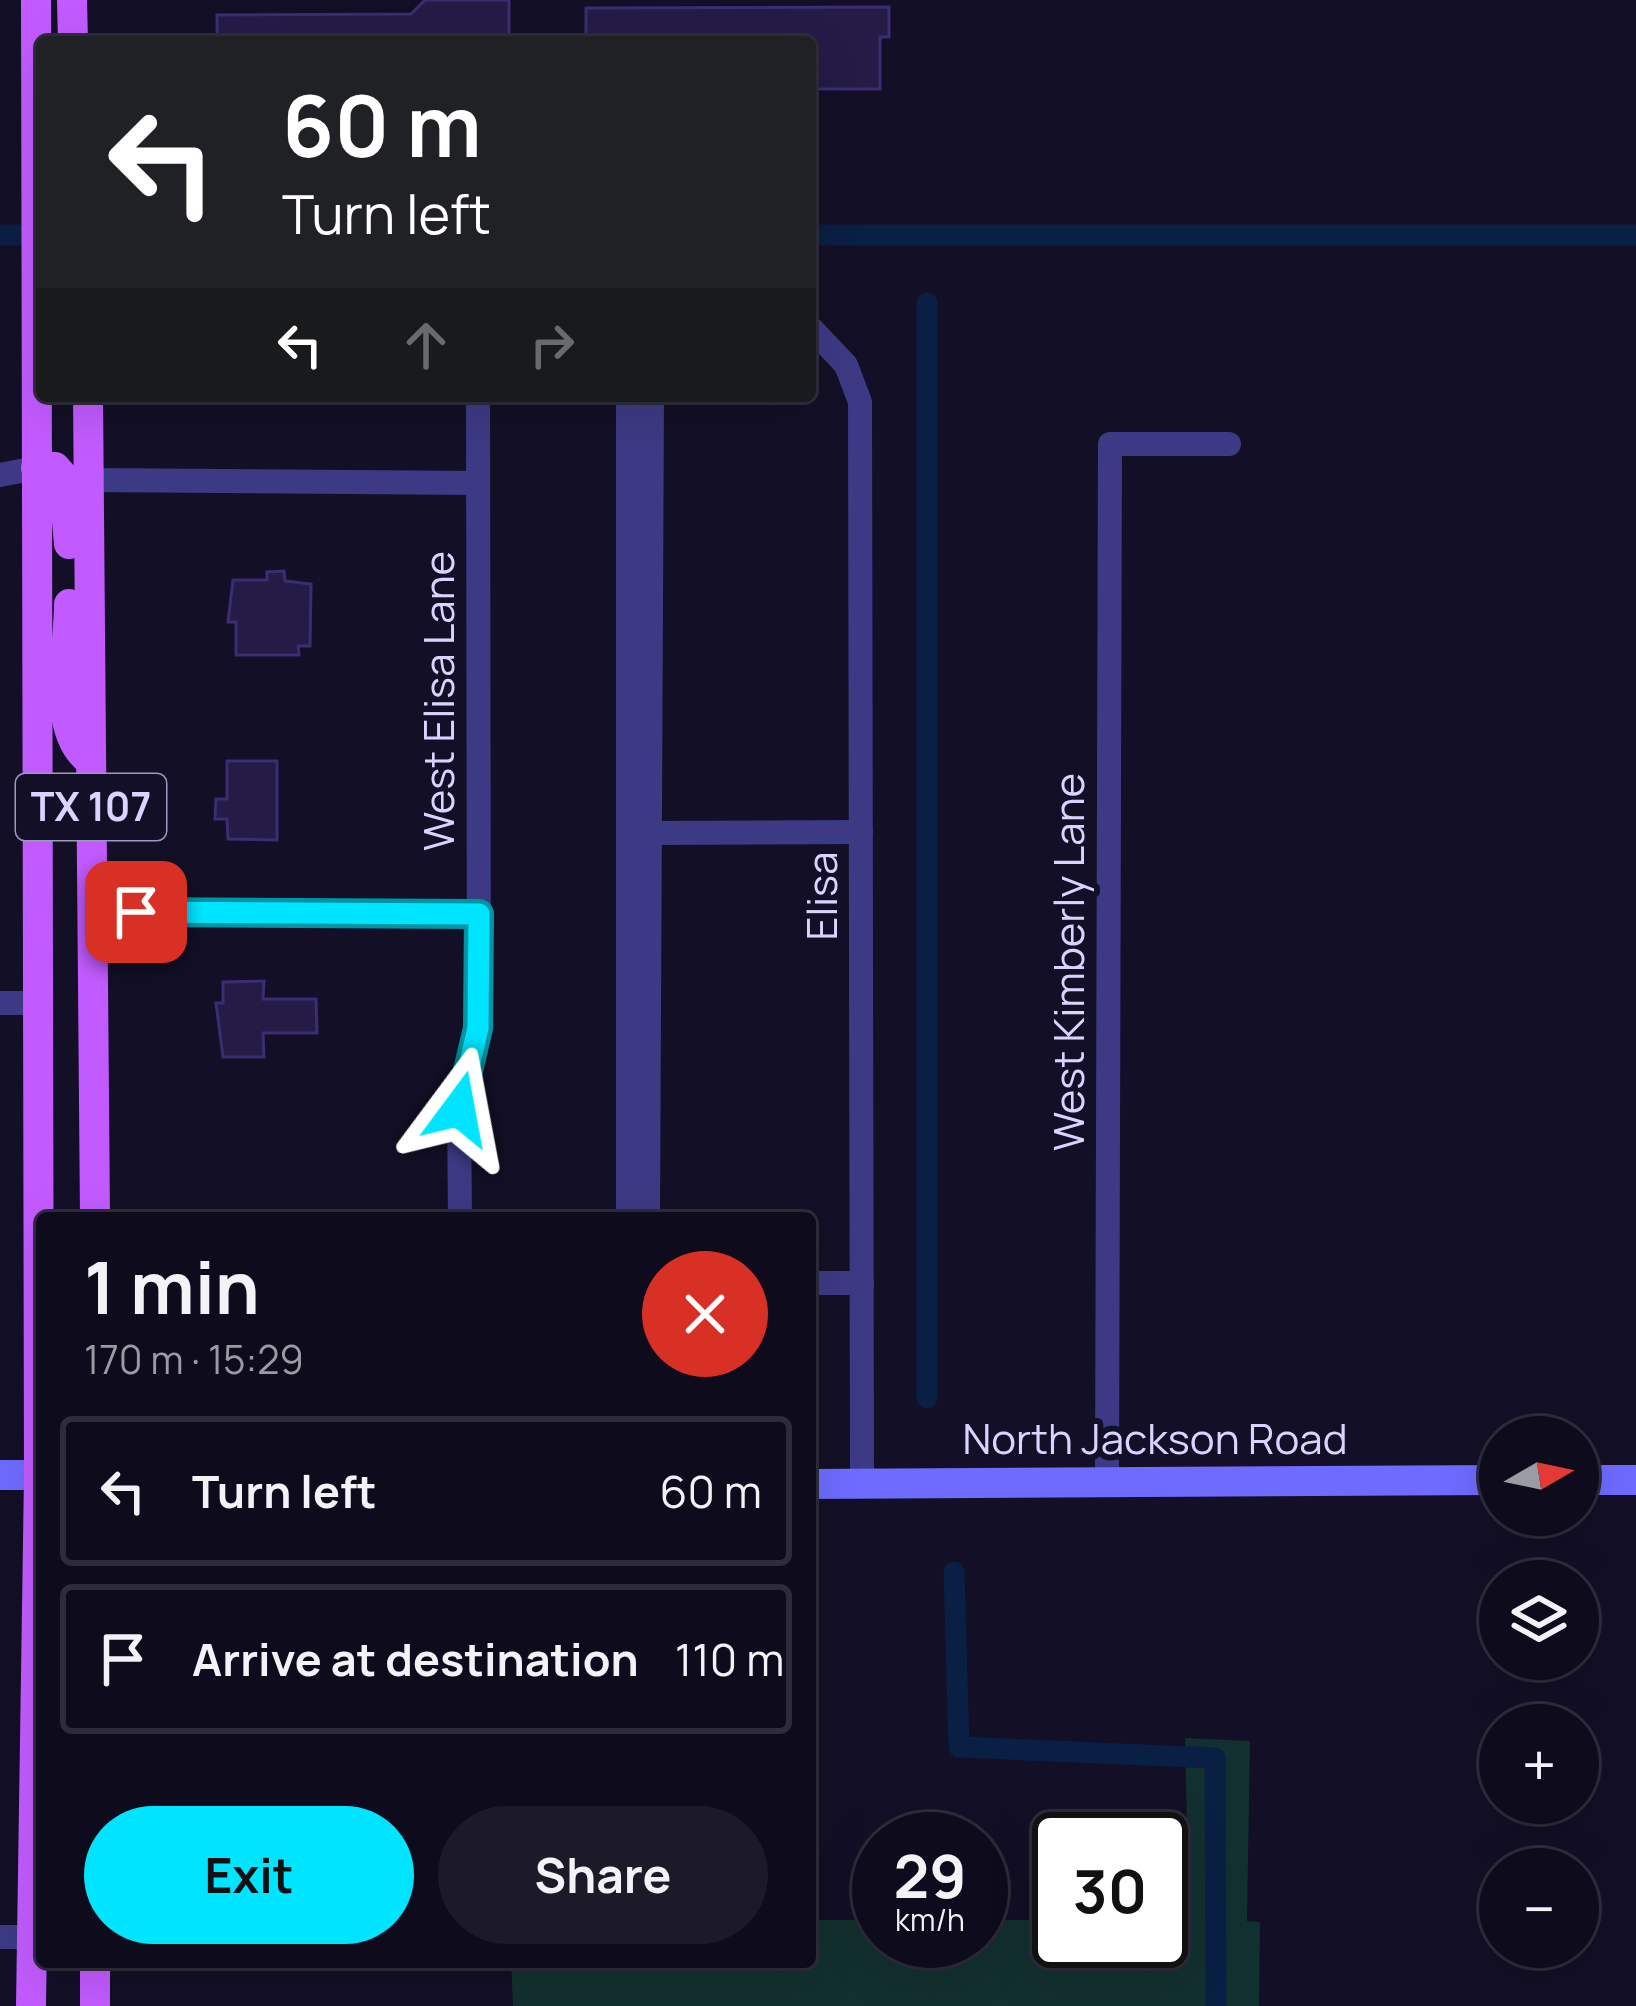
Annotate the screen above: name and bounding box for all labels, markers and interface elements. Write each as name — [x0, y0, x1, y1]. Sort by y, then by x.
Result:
text: 60 m — [282, 67, 482, 182]
icon: left — [84, 84, 240, 240]
text: Turn left — [282, 176, 491, 250]
icon: left — [267, 312, 333, 378]
icon: ahead — [393, 312, 459, 378]
icon: right — [519, 312, 585, 378]
street label: West Elisa Lane — [409, 551, 467, 851]
street label: West Kimberly Lane — [1039, 773, 1097, 1151]
road number: TX 107 — [16, 774, 166, 840]
street label: Elisa — [792, 852, 850, 940]
pin — [85, 861, 187, 963]
icon: arrive — [103, 879, 169, 945]
position arrow — [396, 1046, 522, 1172]
text: 1 min — [84, 1237, 260, 1336]
button: close — [642, 1251, 768, 1377]
text: 170 m · 15:29 — [84, 1332, 304, 1386]
street label: North Jackson Road — [962, 1409, 1348, 1467]
north arrow — [1479, 1416, 1599, 1536]
map controls — [1479, 1416, 1599, 1968]
icon: left — [90, 1458, 156, 1524]
text: Turn left — [192, 1460, 377, 1522]
text: 60 m — [659, 1460, 762, 1522]
button: layers — [1479, 1560, 1599, 1680]
icon: arrive — [90, 1626, 156, 1692]
text: Arrive at destination — [192, 1628, 639, 1690]
text: 110 m — [675, 1628, 784, 1690]
button: + — [1479, 1704, 1599, 1824]
button: Exit — [84, 1806, 414, 1944]
button: Share — [438, 1806, 768, 1944]
speed limit sign: 30 — [1032, 1812, 1188, 1968]
text: 29 — [893, 1834, 967, 1916]
button: − — [1479, 1848, 1599, 1968]
text: km/h — [895, 1899, 965, 1940]

